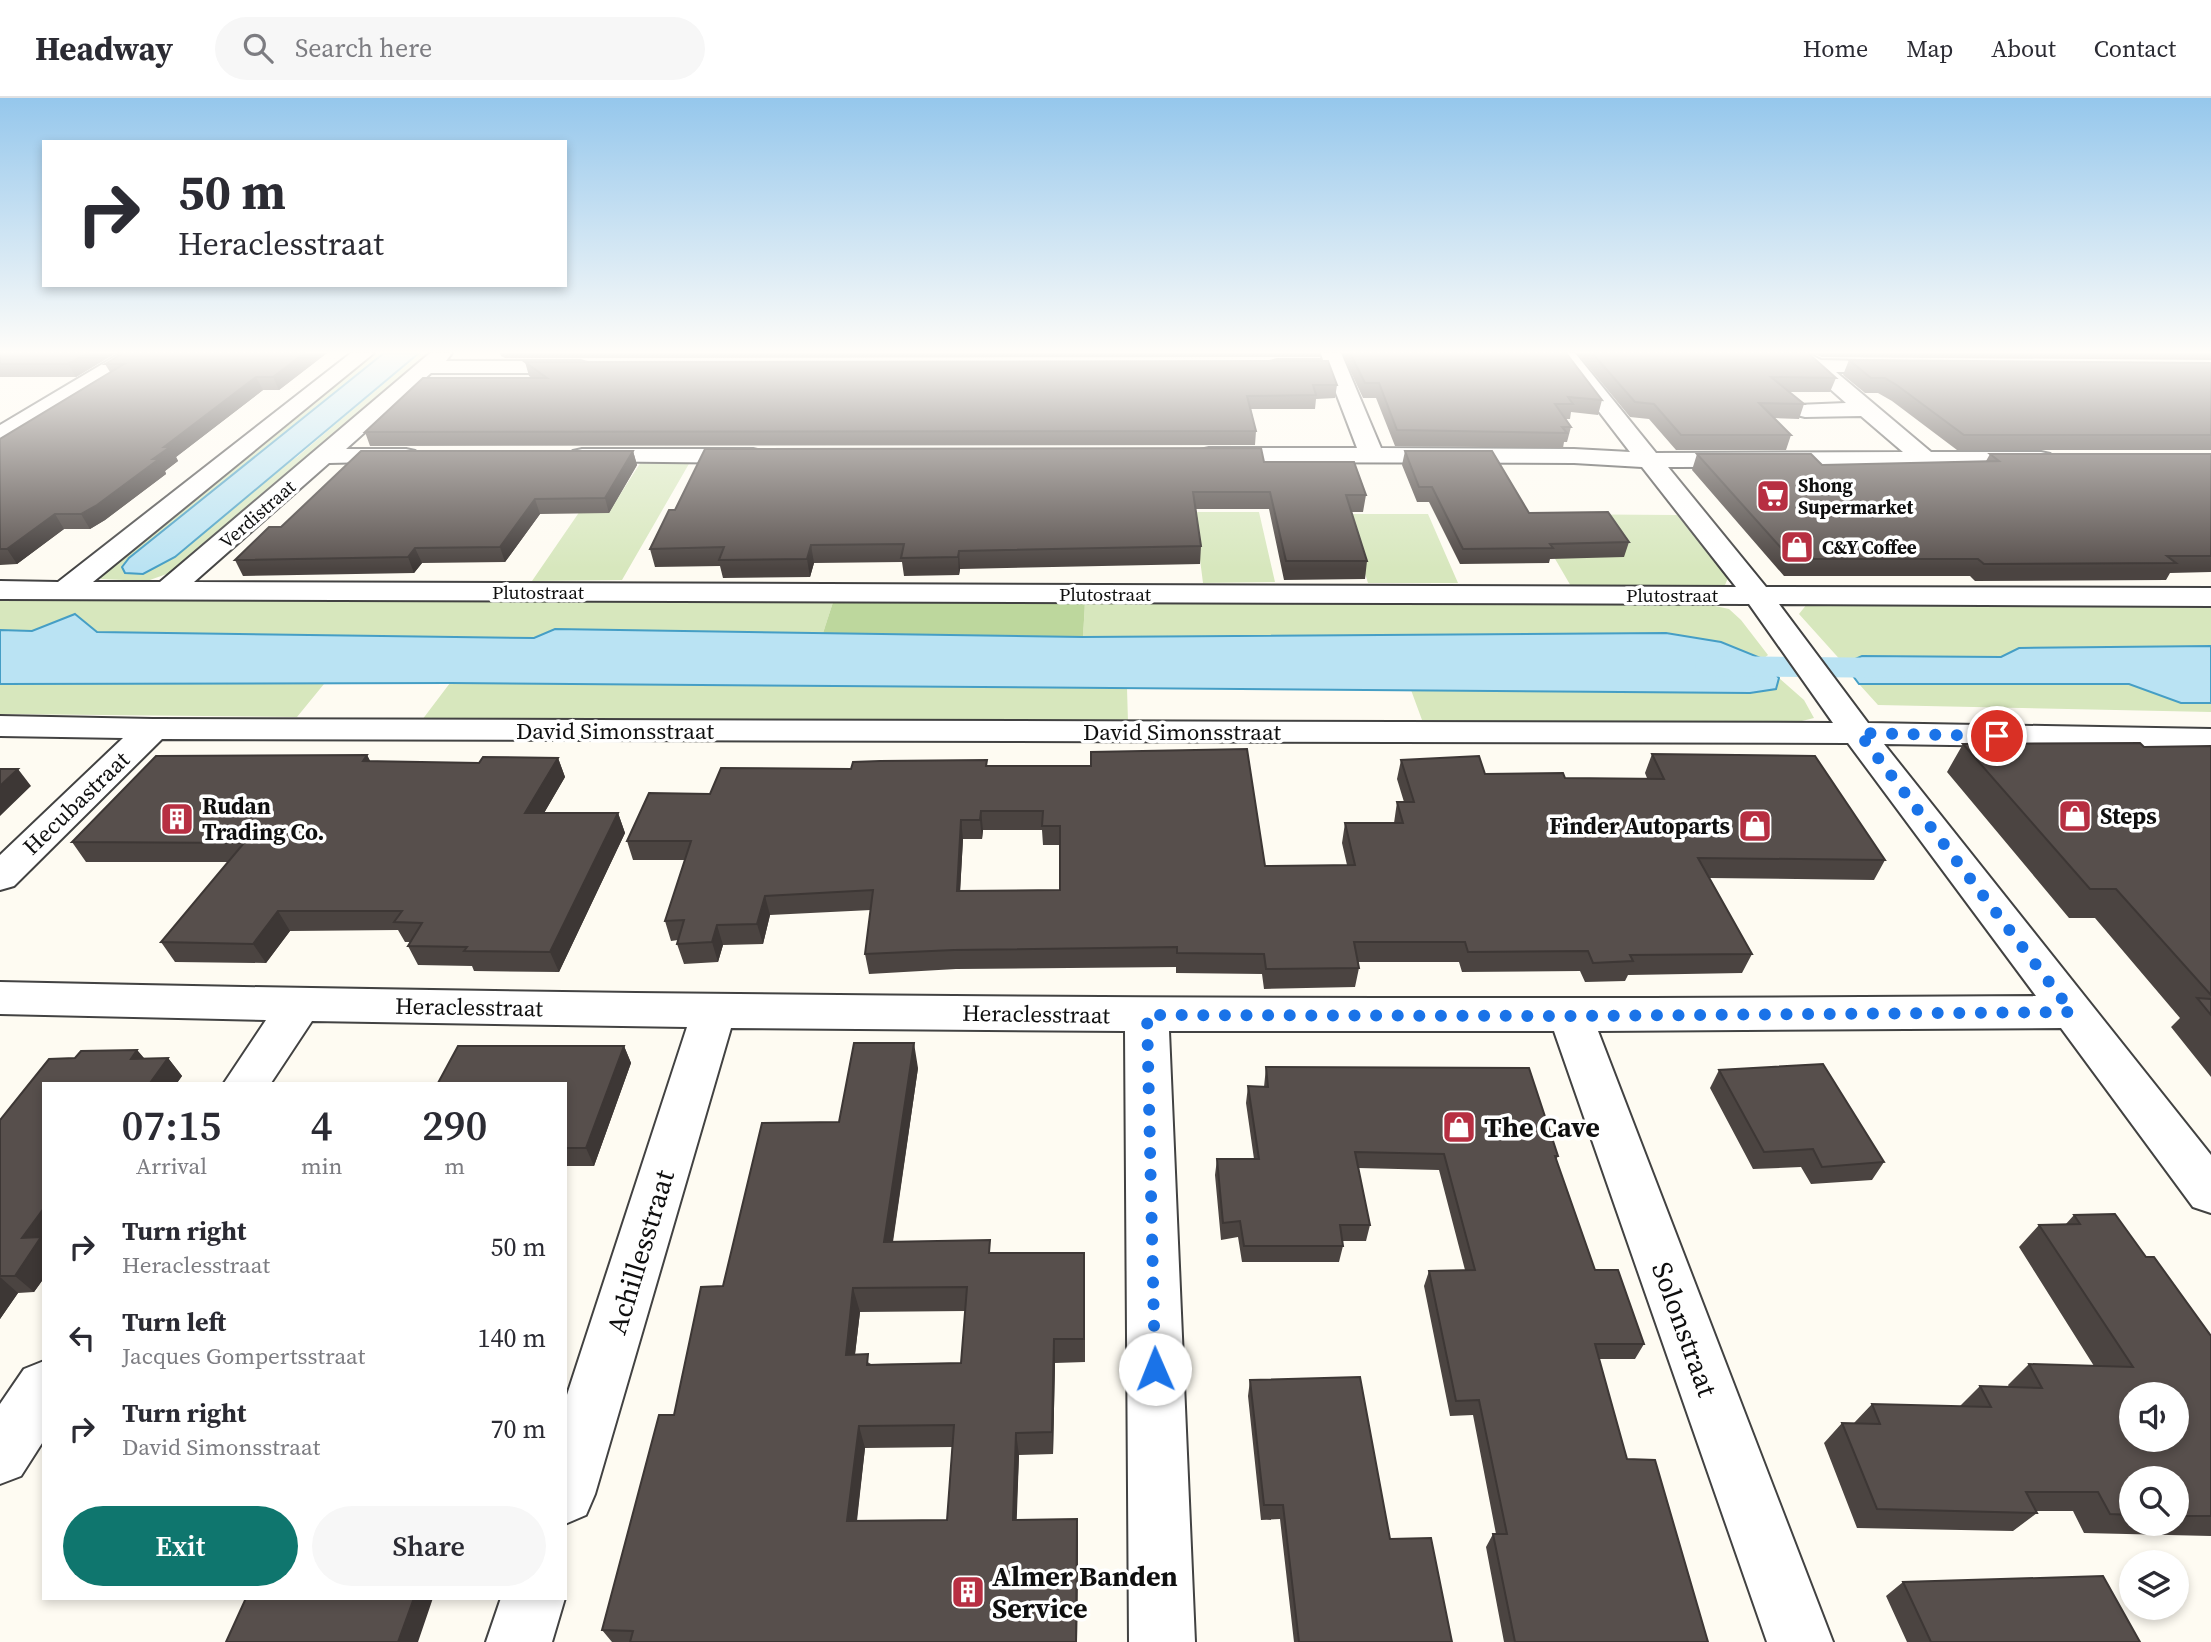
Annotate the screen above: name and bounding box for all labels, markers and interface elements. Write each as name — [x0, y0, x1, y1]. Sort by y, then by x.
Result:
search box — [215, 17, 705, 80]
text: Headway — [35, 26, 173, 71]
icon: search — [239, 29, 277, 67]
text: Search here — [295, 30, 432, 66]
text: Home — [1803, 32, 1868, 65]
text: Map — [1906, 32, 1953, 65]
text: About — [1991, 32, 2056, 65]
text: Contact — [2094, 32, 2176, 65]
text: 50 m — [178, 158, 286, 225]
icon: right — [63, 168, 154, 259]
text: Heraclesstraat — [178, 222, 384, 266]
place label: Shong Supermarket — [1798, 472, 1913, 520]
street label: Verdistraat — [213, 473, 301, 554]
supermarket icon: Shong Supermarket — [1754, 477, 1792, 515]
shop icon: C&Y Coffee — [1778, 528, 1816, 566]
place label: C&Y Coffee — [1822, 534, 1917, 560]
street label: Plutostraat — [492, 579, 585, 605]
street label: Plutostraat — [1059, 581, 1152, 607]
street label: Plutostraat — [1626, 582, 1719, 608]
pin — [1967, 706, 2027, 766]
street label: David Simonsstraat — [516, 715, 715, 747]
street label: David Simonsstraat — [1083, 716, 1282, 748]
icon: arrive — [1978, 717, 2016, 755]
street label: Hecubastraat — [16, 744, 137, 862]
place label: Rudan Trading Co. — [202, 790, 324, 848]
shop icon: Steps — [2056, 797, 2094, 835]
building icon: Rudan Trading Co. — [158, 800, 196, 838]
place label: Steps — [2100, 800, 2157, 832]
shop icon: Finder Autoparts — [1736, 807, 1774, 845]
place label: Finder Autoparts — [1549, 810, 1730, 842]
street label: Heraclesstraat — [395, 990, 544, 1024]
street label: Heraclesstraat — [962, 997, 1111, 1031]
text: 07:15 — [121, 1096, 221, 1154]
text: 4 — [311, 1096, 333, 1154]
text: 290 — [422, 1096, 487, 1154]
shop icon: The Cave — [1440, 1108, 1478, 1146]
place label: The Cave — [1484, 1108, 1600, 1146]
text: Arrival — [136, 1150, 207, 1182]
text: min — [301, 1150, 342, 1182]
text: m — [444, 1150, 465, 1182]
street label: Achillesstraat — [597, 1164, 683, 1339]
text: Turn right — [122, 1213, 246, 1249]
icon: right — [63, 1228, 101, 1266]
text: 50 m — [491, 1229, 546, 1265]
text: Heraclesstraat — [122, 1249, 270, 1281]
street label: Solonstraat — [1643, 1256, 1727, 1402]
text: Turn left — [122, 1304, 226, 1340]
icon: left — [63, 1319, 101, 1357]
text: 140 m — [478, 1320, 546, 1356]
position arrow — [1118, 1332, 1192, 1406]
text: Jacques Gompertsstraat — [122, 1340, 365, 1372]
map controls — [2119, 1382, 2189, 1620]
button: sound — [2119, 1382, 2189, 1452]
text: Turn right — [122, 1395, 246, 1431]
icon: right — [63, 1410, 101, 1448]
text: 70 m — [491, 1411, 546, 1447]
text: David Simonsstraat — [122, 1431, 320, 1463]
button: search — [2119, 1466, 2189, 1536]
button: Exit — [63, 1506, 298, 1586]
button: Share — [312, 1506, 546, 1586]
button: layers — [2119, 1550, 2189, 1620]
place label: Almer Banden Service — [992, 1557, 1178, 1627]
building icon: Almer Banden Service — [949, 1573, 987, 1611]

